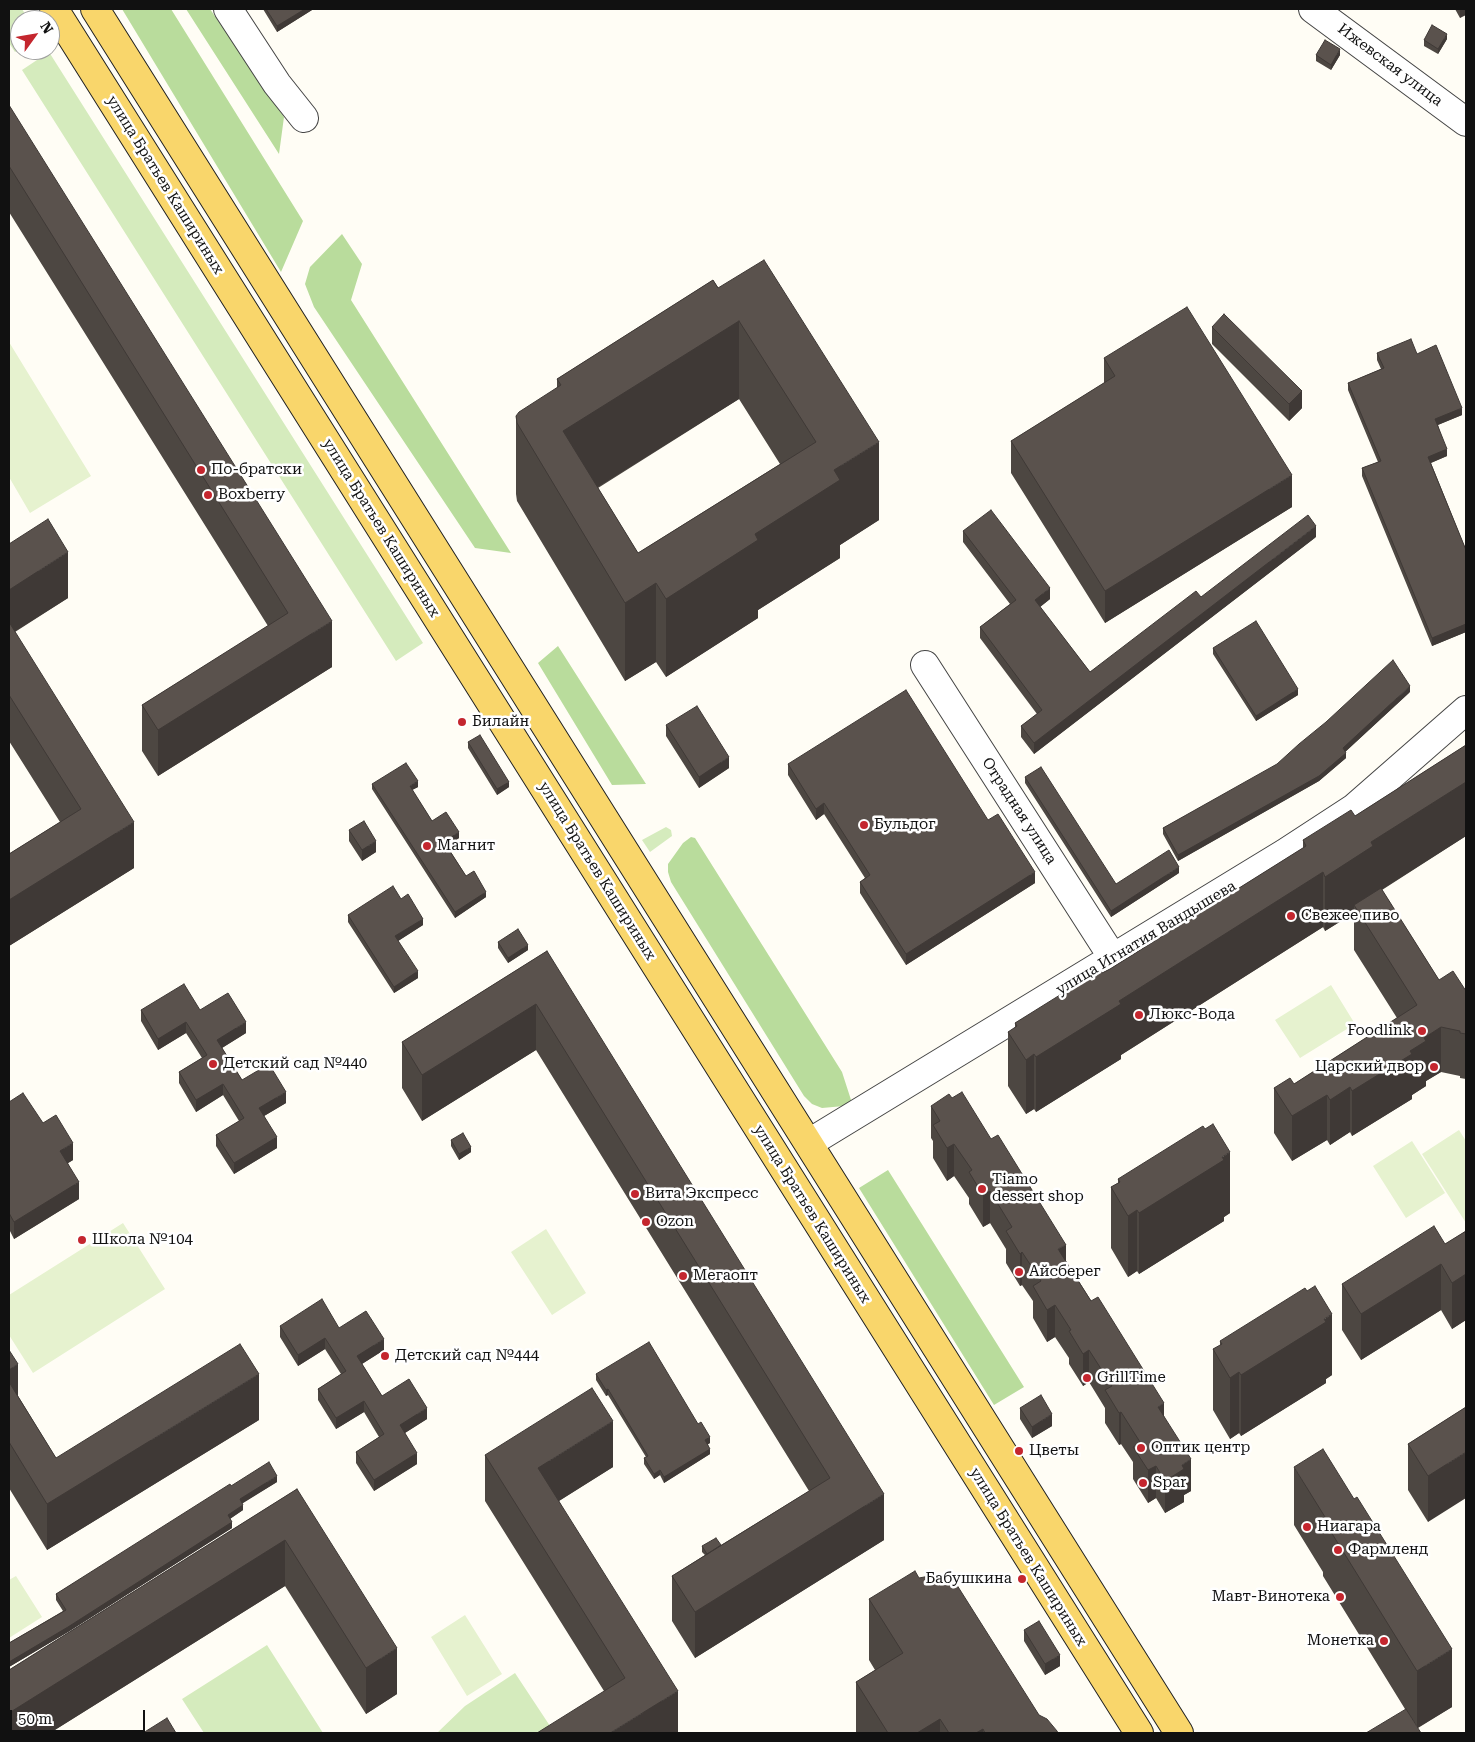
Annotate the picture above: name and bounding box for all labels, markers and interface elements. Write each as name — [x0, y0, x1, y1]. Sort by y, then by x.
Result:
north arrow — [10, 10, 60, 60]
text: N — [37, 19, 57, 36]
street label: Ижевская улица — [1334, 20, 1446, 110]
street label: улица Братьев Кашириных — [102, 92, 228, 278]
street label: улица Братьев Кашириных — [318, 435, 444, 621]
place label: По-братски — [211, 461, 302, 479]
marker: По-братски — [195, 464, 207, 476]
place label: Boxberry — [218, 486, 285, 504]
marker: Boxberry — [202, 489, 214, 501]
place label: Билайн — [472, 713, 529, 731]
marker: Билайн — [456, 716, 468, 728]
street label: Отрадная улица — [978, 754, 1060, 868]
street label: улица Братьев Кашириных — [534, 778, 660, 964]
place label: Бульдог — [874, 816, 936, 834]
marker: Бульдог — [858, 819, 870, 831]
place label: Магнит — [437, 837, 495, 855]
marker: Магнит — [421, 840, 433, 852]
street label: улица Игнатия Вандышева — [1053, 877, 1239, 999]
place label: Свежее пиво — [1301, 907, 1400, 925]
marker: Свежее пиво — [1285, 910, 1297, 922]
place label: Люкс-Вода — [1149, 1006, 1235, 1024]
marker: Люкс-Вода — [1133, 1009, 1145, 1021]
place label: Foodlink — [1347, 1022, 1412, 1040]
marker: Foodlink — [1416, 1025, 1428, 1037]
place label: Детский сад №440 — [223, 1055, 367, 1073]
marker: Детский сад №440 — [207, 1058, 219, 1070]
place label: Царский двор — [1315, 1058, 1424, 1076]
marker: Царский двор — [1428, 1061, 1440, 1073]
street label: улица Братьев Кашириных — [749, 1121, 875, 1307]
place label: Tiamo dessert shop — [992, 1171, 1084, 1206]
marker: Tiamo dessert shop — [976, 1183, 988, 1195]
place label: Вита Экспресс — [645, 1185, 758, 1203]
marker: Вита Экспресс — [629, 1188, 641, 1200]
place label: Ozon — [656, 1213, 694, 1231]
marker: Ozon — [640, 1216, 652, 1228]
place label: Школа №104 — [92, 1231, 193, 1249]
marker: Школа №104 — [76, 1234, 88, 1246]
place label: Айсберег — [1029, 1263, 1101, 1281]
marker: Айсберег — [1013, 1266, 1025, 1278]
place label: Мегаопт — [693, 1267, 758, 1285]
marker: Мегаопт — [677, 1270, 689, 1282]
place label: Детский сад №444 — [395, 1347, 539, 1365]
marker: Детский сад №444 — [379, 1350, 391, 1362]
place label: GrillTime — [1097, 1369, 1166, 1387]
marker: GrillTime — [1081, 1372, 1093, 1384]
place label: Оптик центр — [1151, 1439, 1250, 1457]
place label: Цветы — [1029, 1442, 1079, 1460]
marker: Оптик центр — [1135, 1442, 1147, 1454]
marker: Цветы — [1013, 1445, 1025, 1457]
street label: улица Братьев Кашириных — [965, 1464, 1091, 1650]
place label: Spar — [1153, 1474, 1186, 1492]
marker: Spar — [1137, 1477, 1149, 1489]
place label: Ниагара — [1317, 1518, 1381, 1536]
marker: Ниагара — [1301, 1521, 1313, 1533]
place label: Фармленд — [1348, 1541, 1428, 1559]
marker: Фармленд — [1332, 1544, 1344, 1556]
place label: Бабушкина — [925, 1570, 1012, 1588]
marker: Бабушкина — [1016, 1573, 1028, 1585]
place label: Мавт-Винотека — [1212, 1588, 1330, 1606]
marker: Мавт-Винотека — [1334, 1591, 1346, 1603]
place label: Монетка — [1307, 1632, 1374, 1650]
marker: Монетка — [1378, 1635, 1390, 1647]
scale bar — [12, 1700, 148, 1732]
text: 50 m — [18, 1710, 52, 1728]

